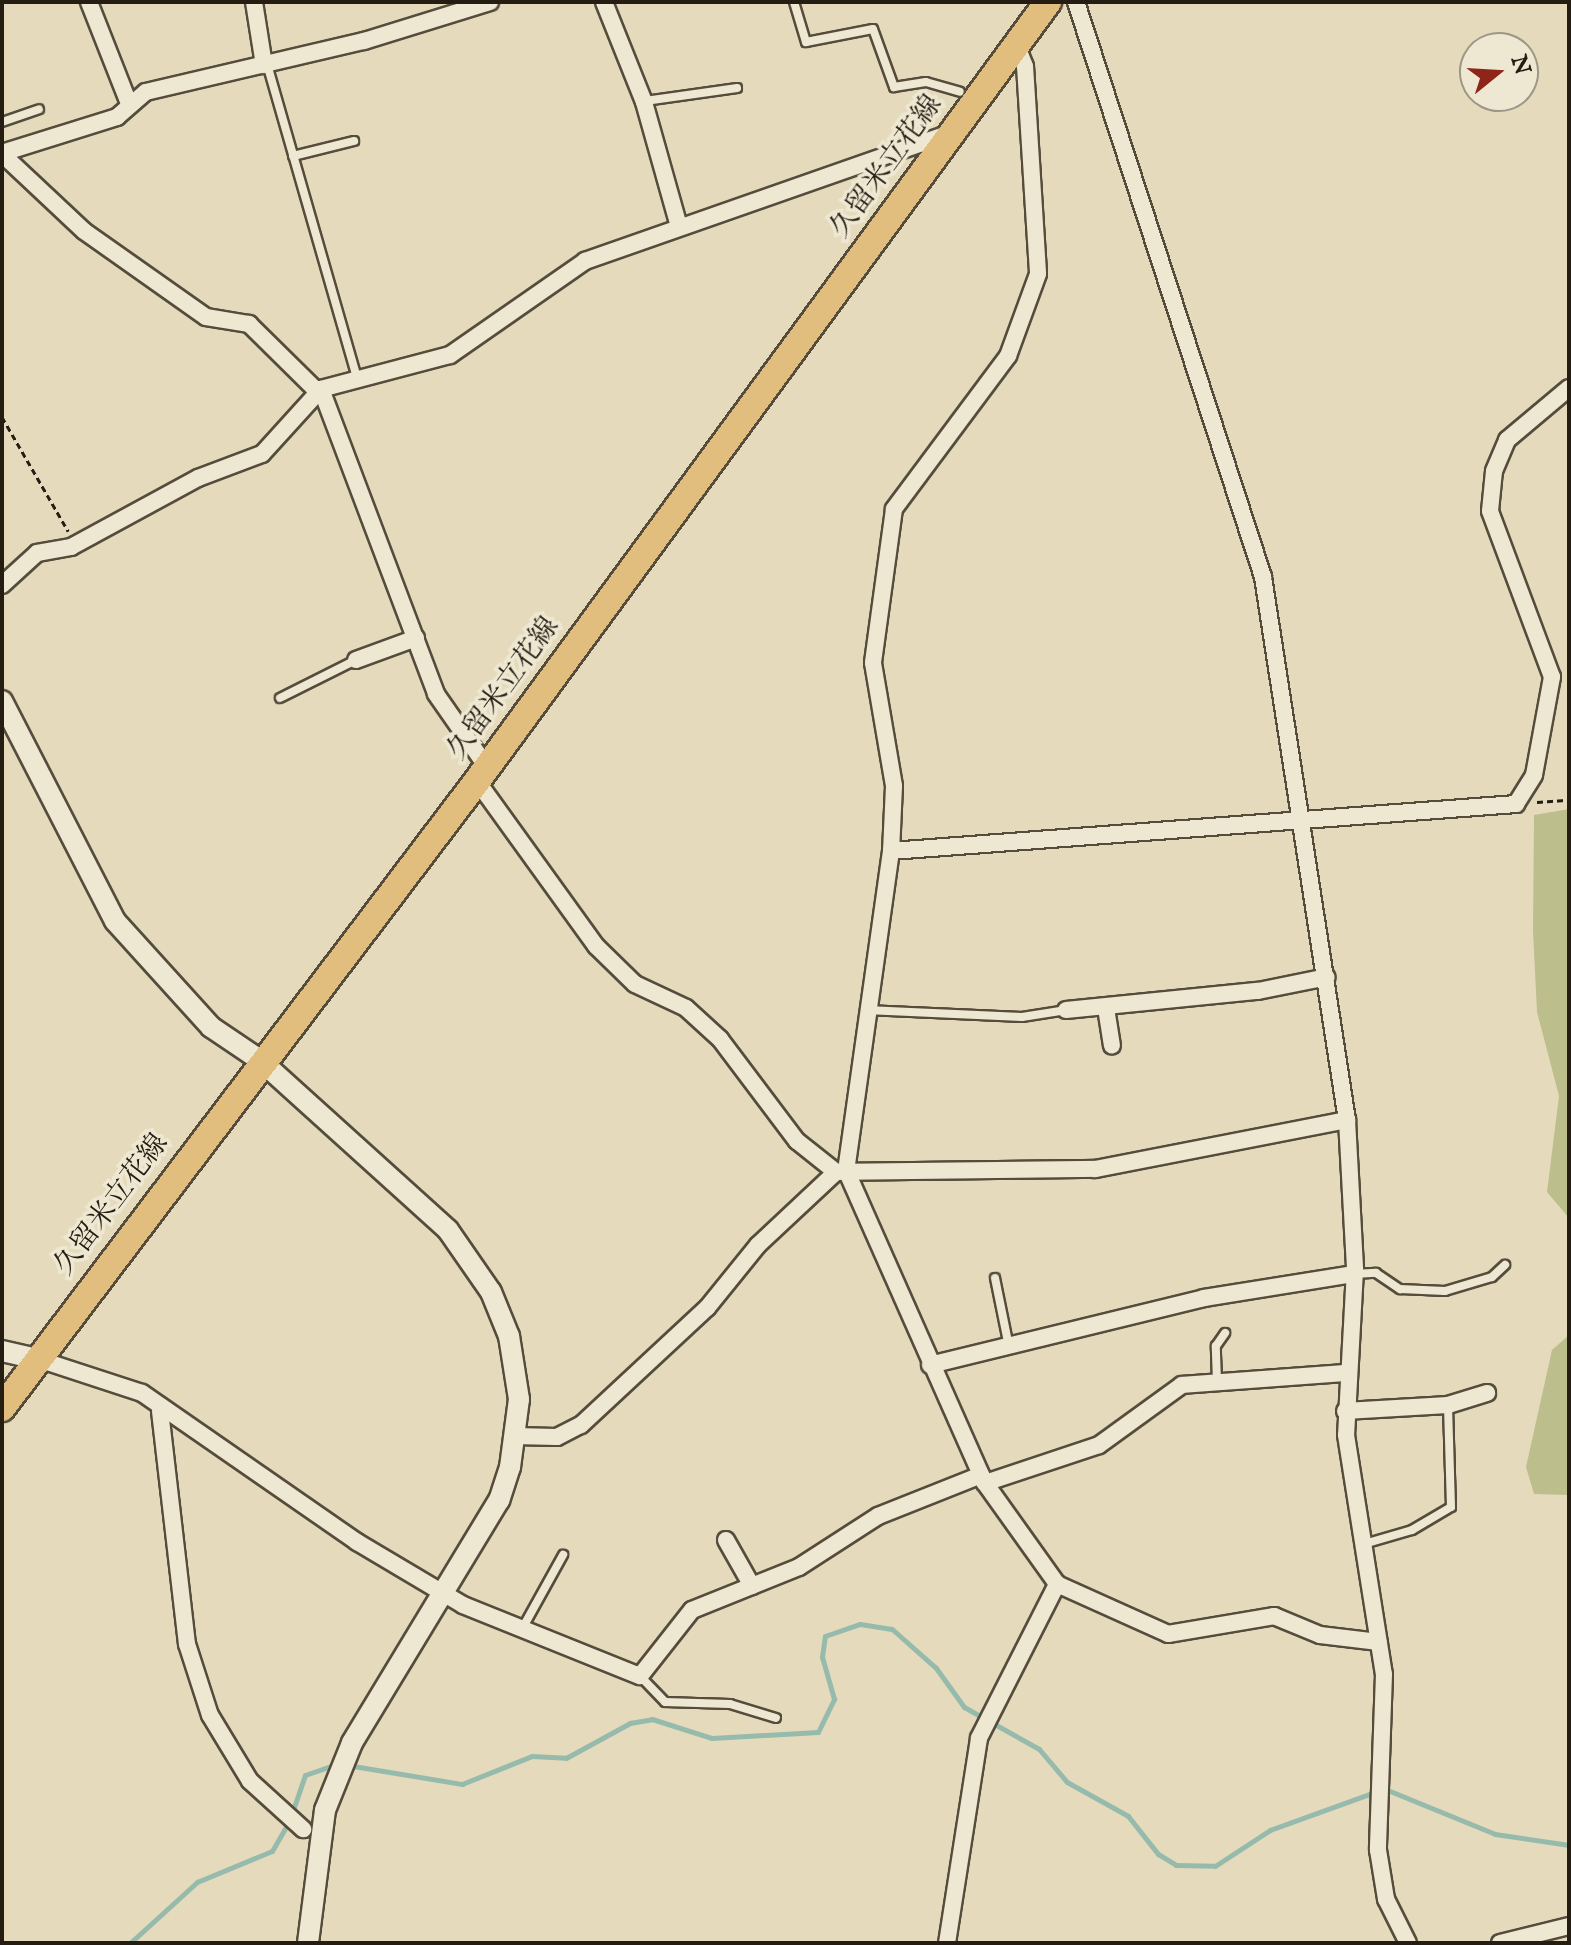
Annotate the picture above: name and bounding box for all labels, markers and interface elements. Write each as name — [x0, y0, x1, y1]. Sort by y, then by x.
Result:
north arrow — [1459, 32, 1539, 112]
text: N — [1504, 52, 1536, 79]
street label: 久留米立花線 — [824, 89, 950, 245]
street label: 久留米立花線 — [441, 611, 567, 767]
street label: 久留米立花線 — [48, 1128, 176, 1282]

